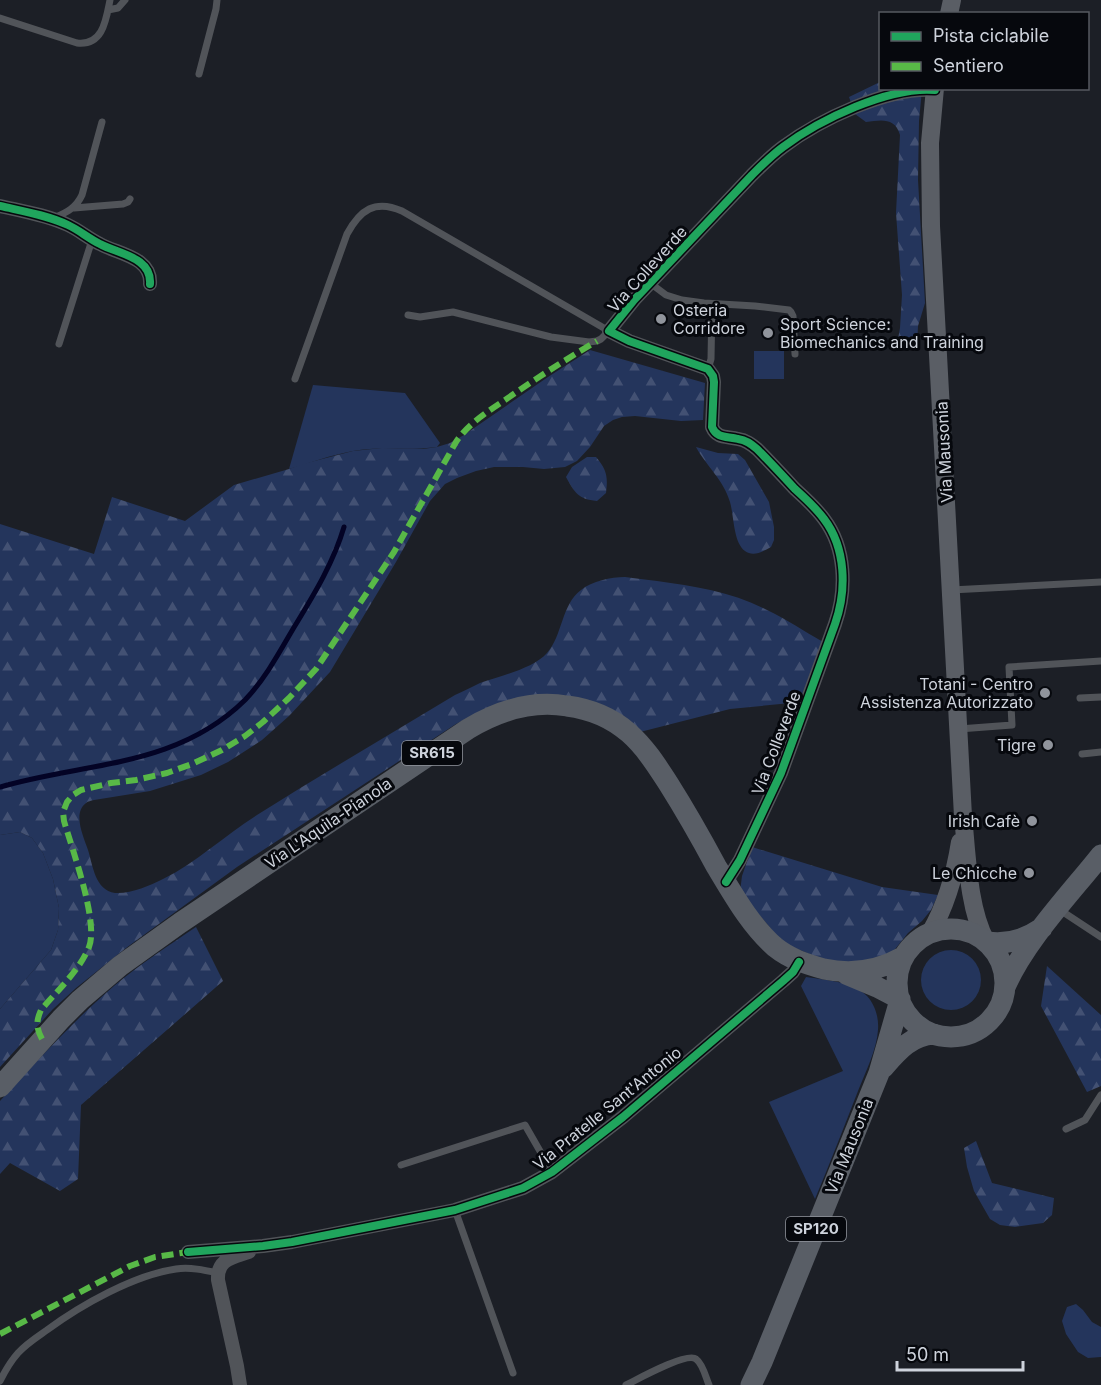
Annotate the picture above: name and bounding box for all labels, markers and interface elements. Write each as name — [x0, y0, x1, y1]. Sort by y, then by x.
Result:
legend — [879, 12, 1089, 90]
text: Pista ciclabile — [933, 25, 1049, 46]
text: Sentiero — [933, 55, 1004, 76]
street label: Via Colleverde — [603, 222, 691, 316]
place label: Osteria Corridore — [673, 300, 745, 338]
marker: Osteria Corridore — [654, 312, 668, 326]
place label: Sport Science: Biomechanics and Training — [780, 314, 984, 352]
marker: Sport Science: Biomechanics and Training — [761, 326, 775, 340]
street label: Via Mausonia — [931, 401, 957, 503]
place label: Totani - Centro Assistenza Autorizzato — [860, 674, 1033, 712]
marker: Totani - Centro Assistenza Autorizzato — [1038, 686, 1052, 700]
street label: Via Colleverde — [747, 688, 805, 798]
place label: Tigre — [997, 735, 1036, 755]
marker: Tigre — [1041, 738, 1055, 752]
road number: SR615 — [402, 741, 462, 765]
street label: Via L'Aquila-Pianola — [261, 773, 395, 873]
place label: Irish Cafè — [948, 811, 1020, 831]
marker: Irish Cafè — [1025, 814, 1039, 828]
place label: Le Chicche — [932, 863, 1017, 883]
marker: Le Chicche — [1022, 866, 1036, 880]
street label: Via Pratelle Sant'Antonio — [529, 1042, 685, 1174]
street label: Via Mausonia — [821, 1095, 877, 1197]
road number: SP120 — [786, 1217, 846, 1241]
scale bar — [897, 1334, 1023, 1372]
text: 50 m — [906, 1344, 949, 1365]

